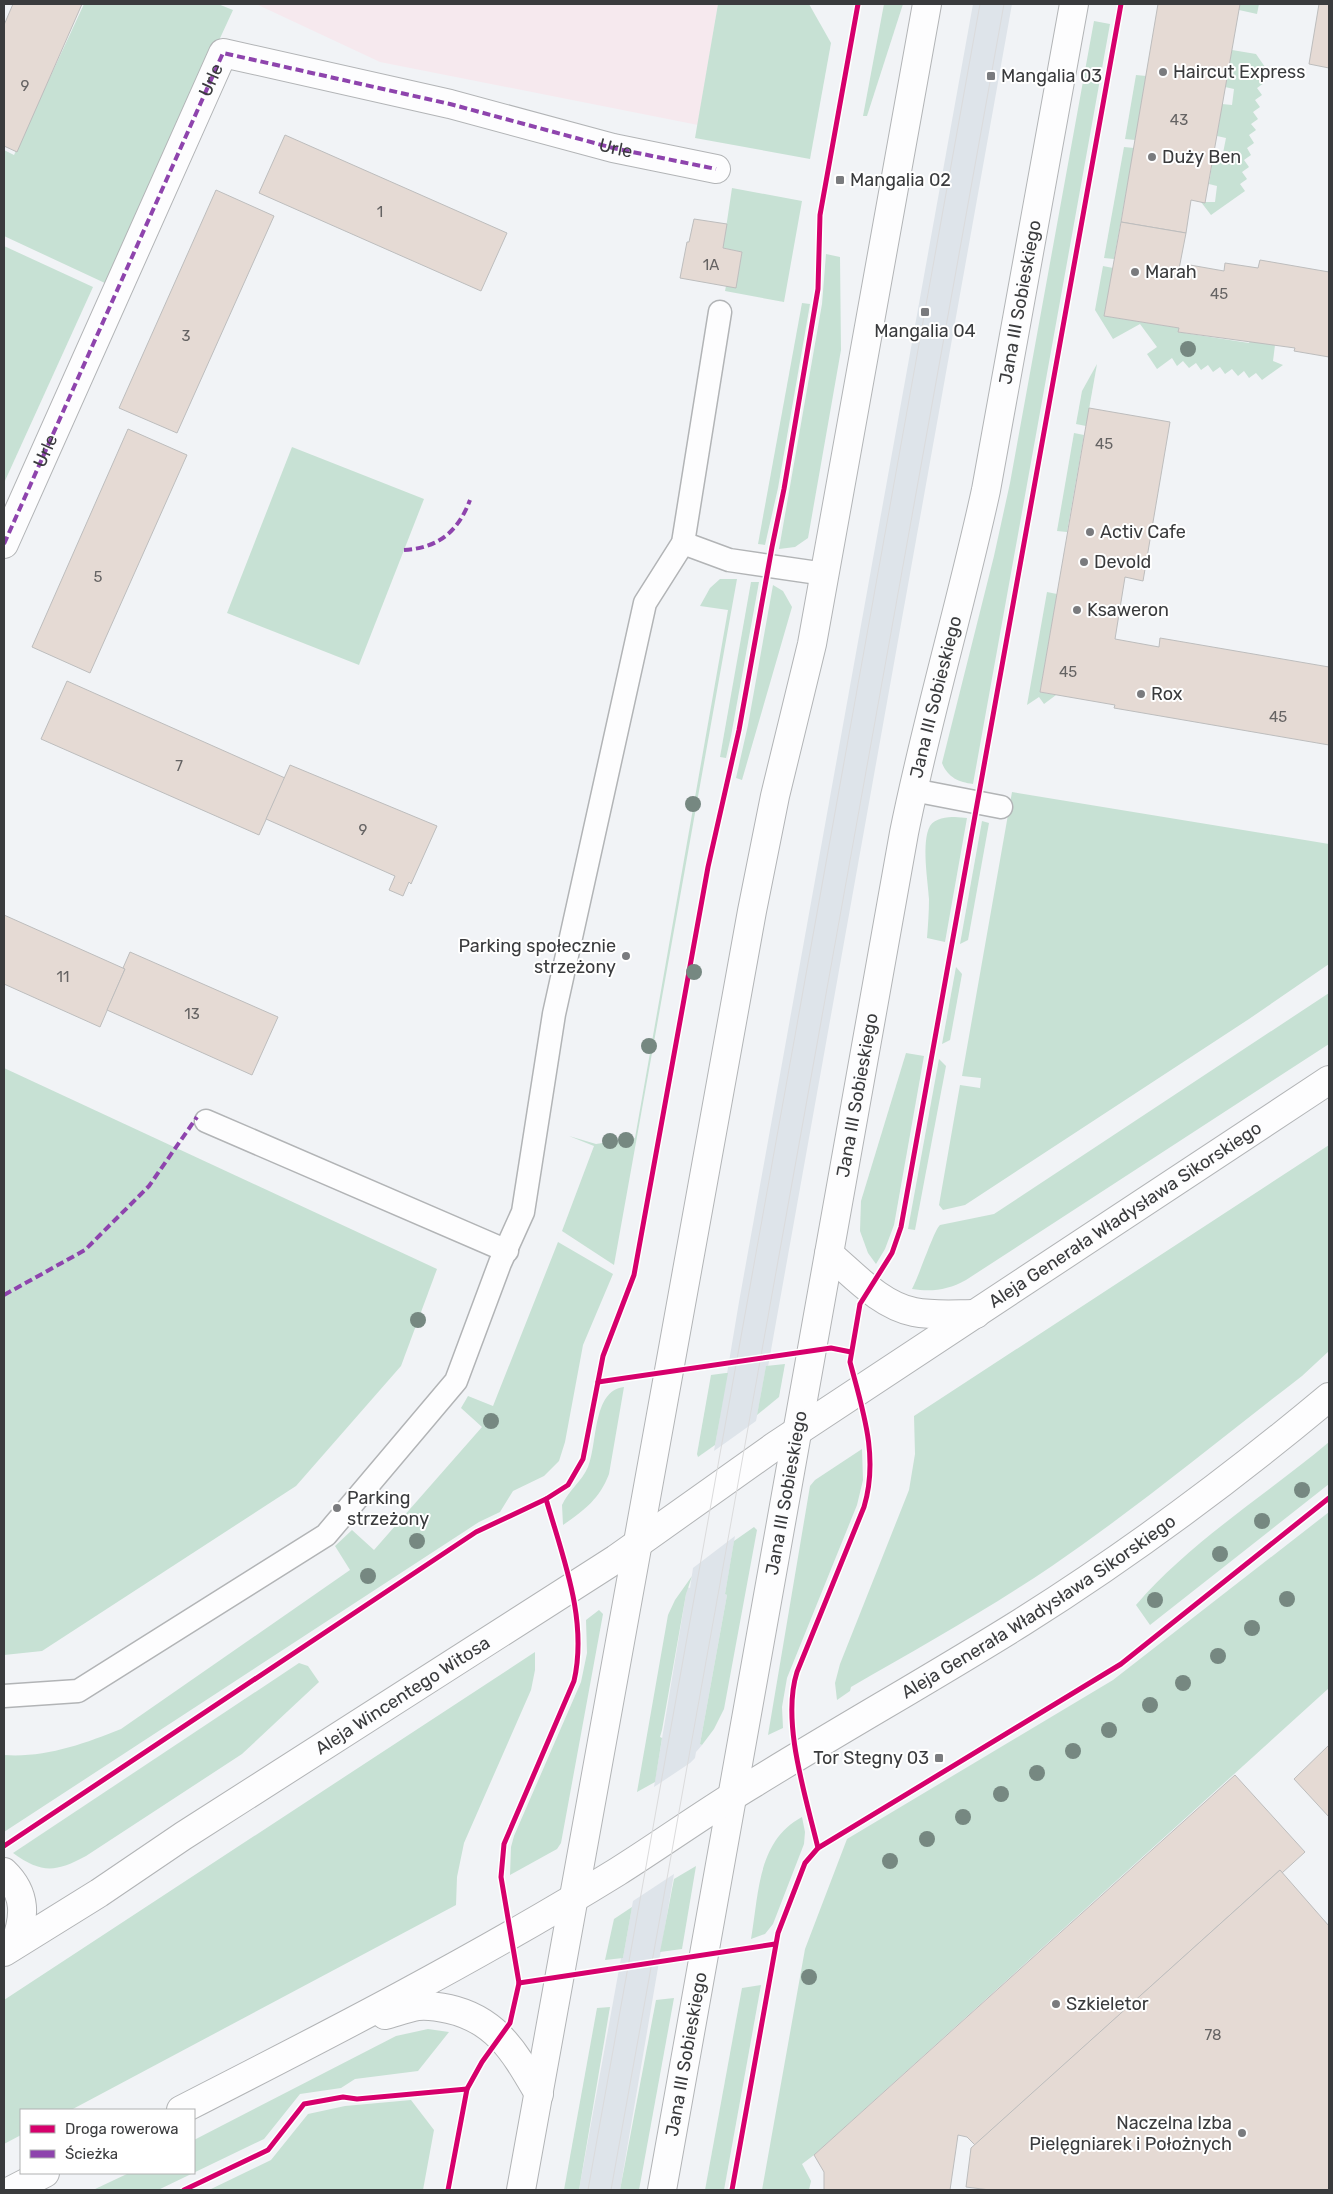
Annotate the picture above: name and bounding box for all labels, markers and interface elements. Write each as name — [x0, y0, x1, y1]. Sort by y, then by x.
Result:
street label: Urle — [194, 60, 228, 100]
place label: Haircut Express — [1173, 61, 1305, 83]
place label: Mangalia 03 — [1001, 65, 1102, 87]
marker: Haircut Express — [1157, 66, 1169, 78]
marker: Mangalia 03 — [985, 70, 997, 82]
house number: 9 — [21, 77, 30, 95]
house number: 43 — [1170, 111, 1188, 129]
street label: Urle — [597, 134, 635, 163]
place label: Duży Ben — [1162, 146, 1241, 168]
marker: Duży Ben — [1146, 151, 1158, 163]
place label: Mangalia 02 — [850, 169, 951, 191]
marker: Mangalia 02 — [834, 174, 846, 186]
house number: 1 — [377, 203, 383, 221]
street label: Jana III Sobieskiego — [994, 218, 1046, 386]
house number: 1A — [703, 256, 719, 274]
place label: Marah — [1145, 261, 1197, 283]
marker: Marah — [1129, 266, 1141, 278]
house number: 45 — [1210, 285, 1228, 303]
marker: Mangalia 04 — [919, 306, 931, 318]
place label: Mangalia 04 — [874, 320, 976, 342]
house number: 3 — [181, 327, 191, 345]
street label: Urle — [29, 431, 63, 471]
house number: 45 — [1095, 435, 1113, 453]
place label: Activ Cafe — [1100, 521, 1186, 543]
marker: Activ Cafe — [1084, 526, 1096, 538]
place label: Devold — [1094, 551, 1151, 573]
marker: Devold — [1078, 556, 1090, 568]
house number: 5 — [94, 568, 103, 586]
place label: Ksaweron — [1087, 599, 1169, 621]
marker: Ksaweron — [1071, 604, 1083, 616]
street label: Jana III Sobieskiego — [905, 614, 966, 780]
house number: 45 — [1059, 663, 1077, 681]
place label: Rox — [1151, 683, 1183, 705]
marker: Rox — [1135, 688, 1147, 700]
house number: 45 — [1269, 708, 1287, 726]
house number: 7 — [175, 757, 183, 775]
house number: 9 — [359, 821, 368, 839]
place label: Parking społecznie strzeżony — [458, 935, 616, 978]
marker: Parking społecznie strzeżony — [620, 950, 632, 962]
house number: 11 — [57, 968, 69, 986]
house number: 13 — [184, 1005, 200, 1023]
street label: Jana III Sobieskiego — [832, 1011, 883, 1179]
street label: Aleja Generała Władysława Sikorskiego — [984, 1117, 1266, 1313]
street label: Jana III Sobieskiego — [761, 1409, 812, 1577]
place label: Parking strzeżony — [347, 1487, 429, 1530]
marker: Parking strzeżony — [331, 1502, 343, 1514]
street label: Aleja Generała Władysława Sikorskiego — [897, 1510, 1180, 1703]
street label: Aleja Wincentego Witosa — [311, 1631, 494, 1760]
place label: Tor Stegny 03 — [813, 1747, 929, 1769]
marker: Tor Stegny 03 — [933, 1752, 945, 1764]
street label: Jana III Sobieskiego — [661, 1970, 712, 2138]
place label: Szkieletor — [1066, 1993, 1149, 2015]
marker: Szkieletor — [1050, 1998, 1062, 2010]
house number: 78 — [1204, 2026, 1222, 2044]
legend — [20, 2109, 195, 2174]
place label: Naczelna Izba Pielęgniarek i Położnych — [1029, 2112, 1232, 2155]
text: Droga rowerowa — [65, 2120, 179, 2138]
marker: Naczelna Izba Pielęgniarek i Położnych — [1236, 2127, 1248, 2139]
text: Ścieżka — [65, 2145, 118, 2163]

